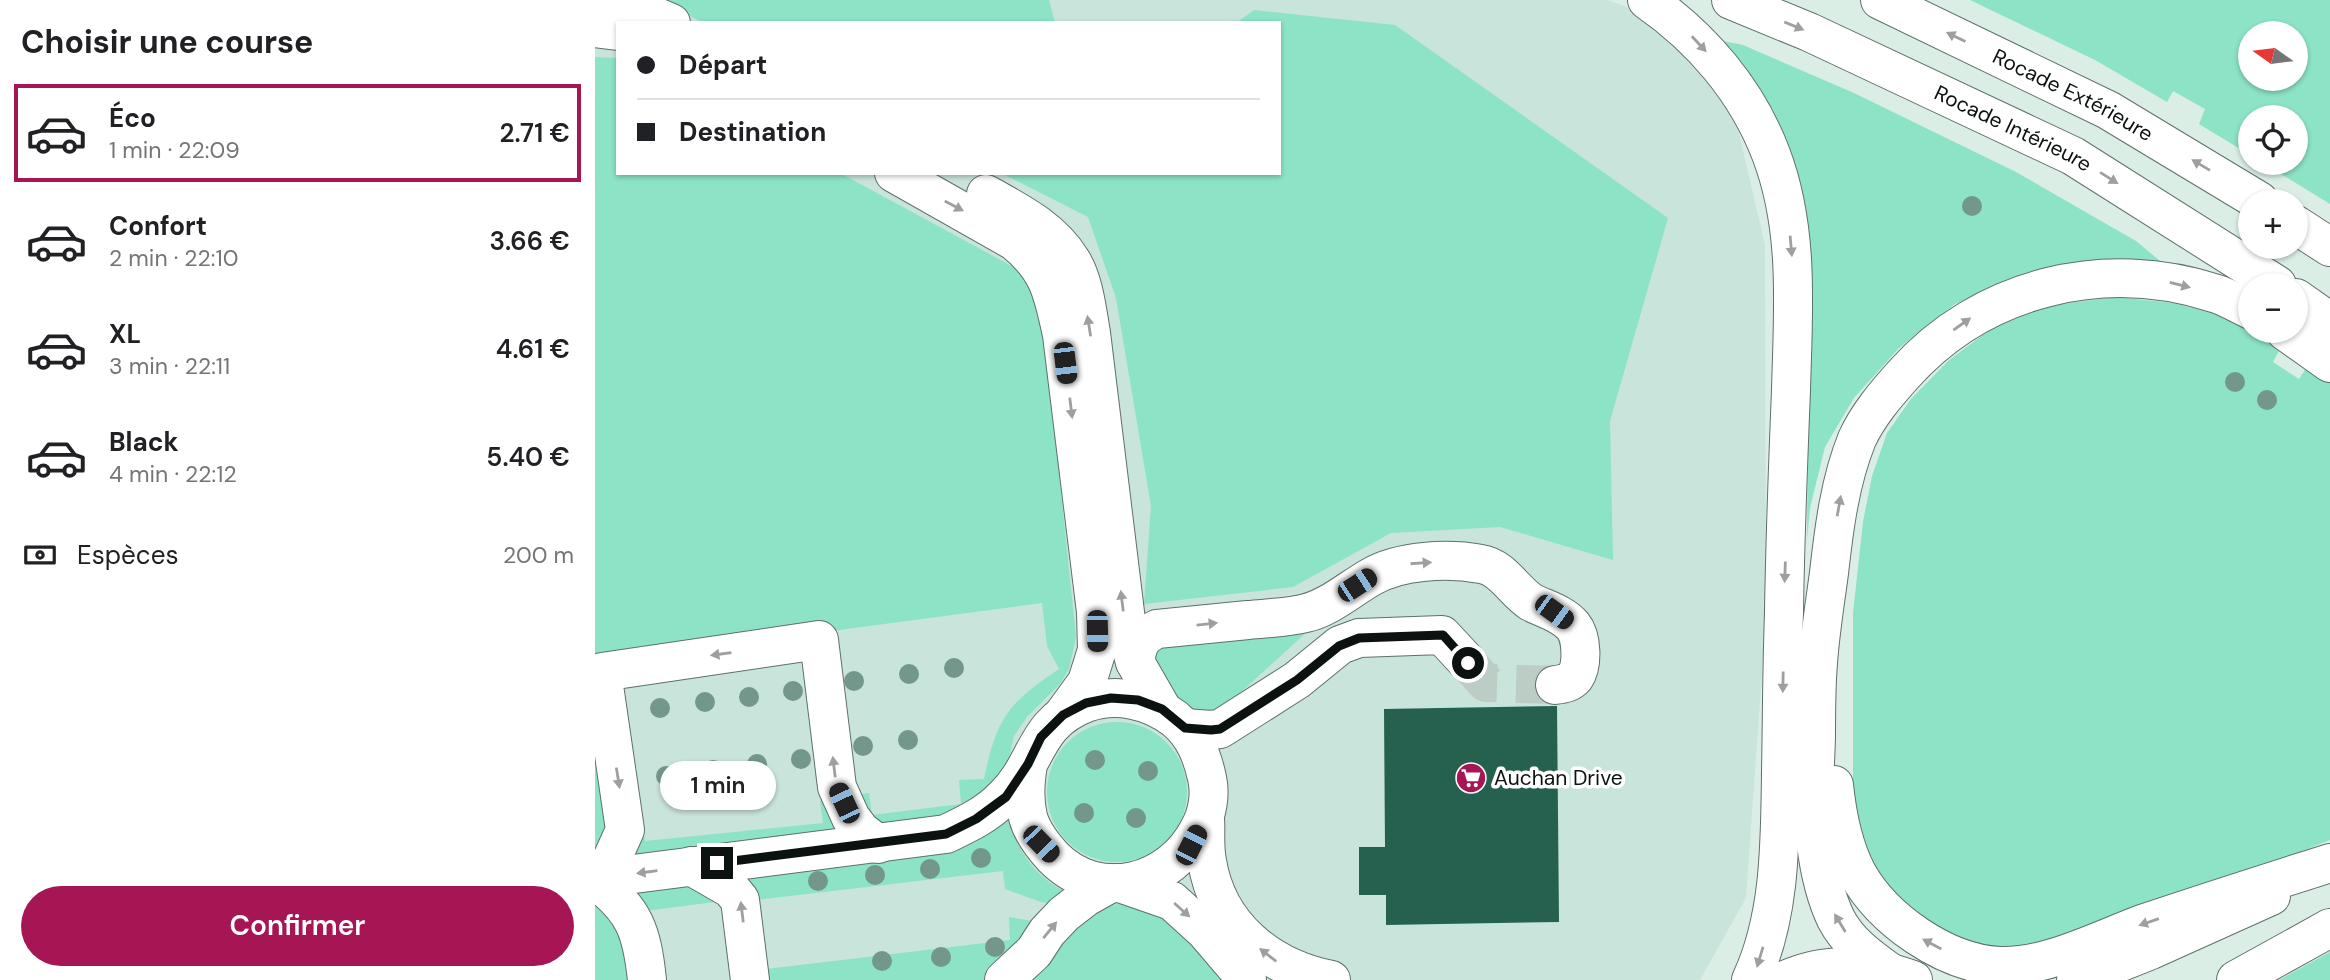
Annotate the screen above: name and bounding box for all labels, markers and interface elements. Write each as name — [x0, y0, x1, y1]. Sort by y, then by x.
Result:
text: Choisir une course — [21, 21, 313, 63]
one-way arrow — [1784, 21, 1805, 32]
north arrow — [2238, 21, 2308, 91]
map controls — [2238, 21, 2308, 343]
one-way arrow — [1946, 31, 1966, 42]
one-way arrow — [1690, 35, 1706, 52]
street label: Rocade Extérieure — [1988, 42, 2158, 148]
text: Départ — [679, 48, 767, 82]
street label: Rocade Intérieure — [1930, 79, 2097, 178]
text: Éco — [109, 101, 156, 135]
icon: car — [25, 102, 88, 165]
button: locate — [2238, 105, 2308, 175]
text: Destination — [679, 115, 826, 149]
text: 2.71 € — [500, 116, 570, 150]
text: 1 min · 22:09 — [109, 135, 240, 165]
one-way arrow — [2191, 159, 2210, 172]
one-way arrow — [2099, 172, 2119, 185]
button: + — [2238, 189, 2308, 259]
one-way arrow — [945, 200, 964, 212]
text: Confort — [109, 209, 207, 243]
icon: car — [25, 210, 88, 273]
text: 3.66 € — [489, 224, 570, 258]
one-way arrow — [1786, 236, 1797, 258]
text: 2 min · 22:10 — [109, 243, 238, 273]
button: − — [2238, 273, 2308, 343]
one-way arrow — [2169, 280, 2191, 291]
one-way arrow — [1083, 315, 1094, 337]
text: XL — [109, 317, 141, 351]
one-way arrow — [1953, 317, 1971, 331]
icon: car — [25, 318, 88, 381]
text: 4.61 € — [496, 332, 570, 366]
car — [1053, 341, 1078, 385]
text: 3 min · 22:11 — [109, 351, 230, 381]
one-way arrow — [1065, 397, 1076, 419]
text: Black — [109, 425, 179, 459]
icon: car — [25, 426, 88, 489]
text: 5.40 € — [486, 440, 570, 474]
text: 4 min · 22:12 — [109, 459, 237, 489]
one-way arrow — [1834, 495, 1845, 517]
icon: cash — [21, 536, 59, 574]
text: Espèces — [77, 538, 178, 572]
text: 200 m — [503, 540, 574, 570]
one-way arrow — [1410, 557, 1432, 568]
one-way arrow — [1779, 561, 1791, 583]
car — [1334, 565, 1381, 605]
one-way arrow — [1116, 590, 1127, 612]
car — [1531, 591, 1578, 633]
car — [1087, 610, 1108, 652]
one-way arrow — [1196, 618, 1218, 629]
route start — [1452, 647, 1484, 679]
one-way arrow — [710, 649, 732, 660]
one-way arrow — [1777, 671, 1788, 693]
one-way arrow — [829, 755, 840, 777]
supermarket icon: Auchan Drive — [1454, 761, 1488, 795]
callout: 1 min — [659, 762, 775, 810]
place label: Auchan Drive — [1494, 764, 1623, 792]
one-way arrow — [612, 767, 623, 789]
text: 1 min — [691, 770, 745, 800]
car — [826, 780, 863, 826]
car — [1019, 822, 1064, 866]
car — [1173, 822, 1210, 868]
route end — [701, 847, 733, 879]
one-way arrow — [636, 867, 658, 878]
button: Confirmer — [21, 886, 574, 966]
one-way arrow — [736, 901, 747, 923]
one-way arrow — [1173, 902, 1191, 918]
one-way arrow — [1834, 914, 1847, 933]
one-way arrow — [2138, 917, 2159, 928]
one-way arrow — [1043, 921, 1058, 939]
one-way arrow — [1923, 938, 1942, 950]
one-way arrow — [1754, 946, 1764, 967]
one-way arrow — [1259, 949, 1277, 963]

